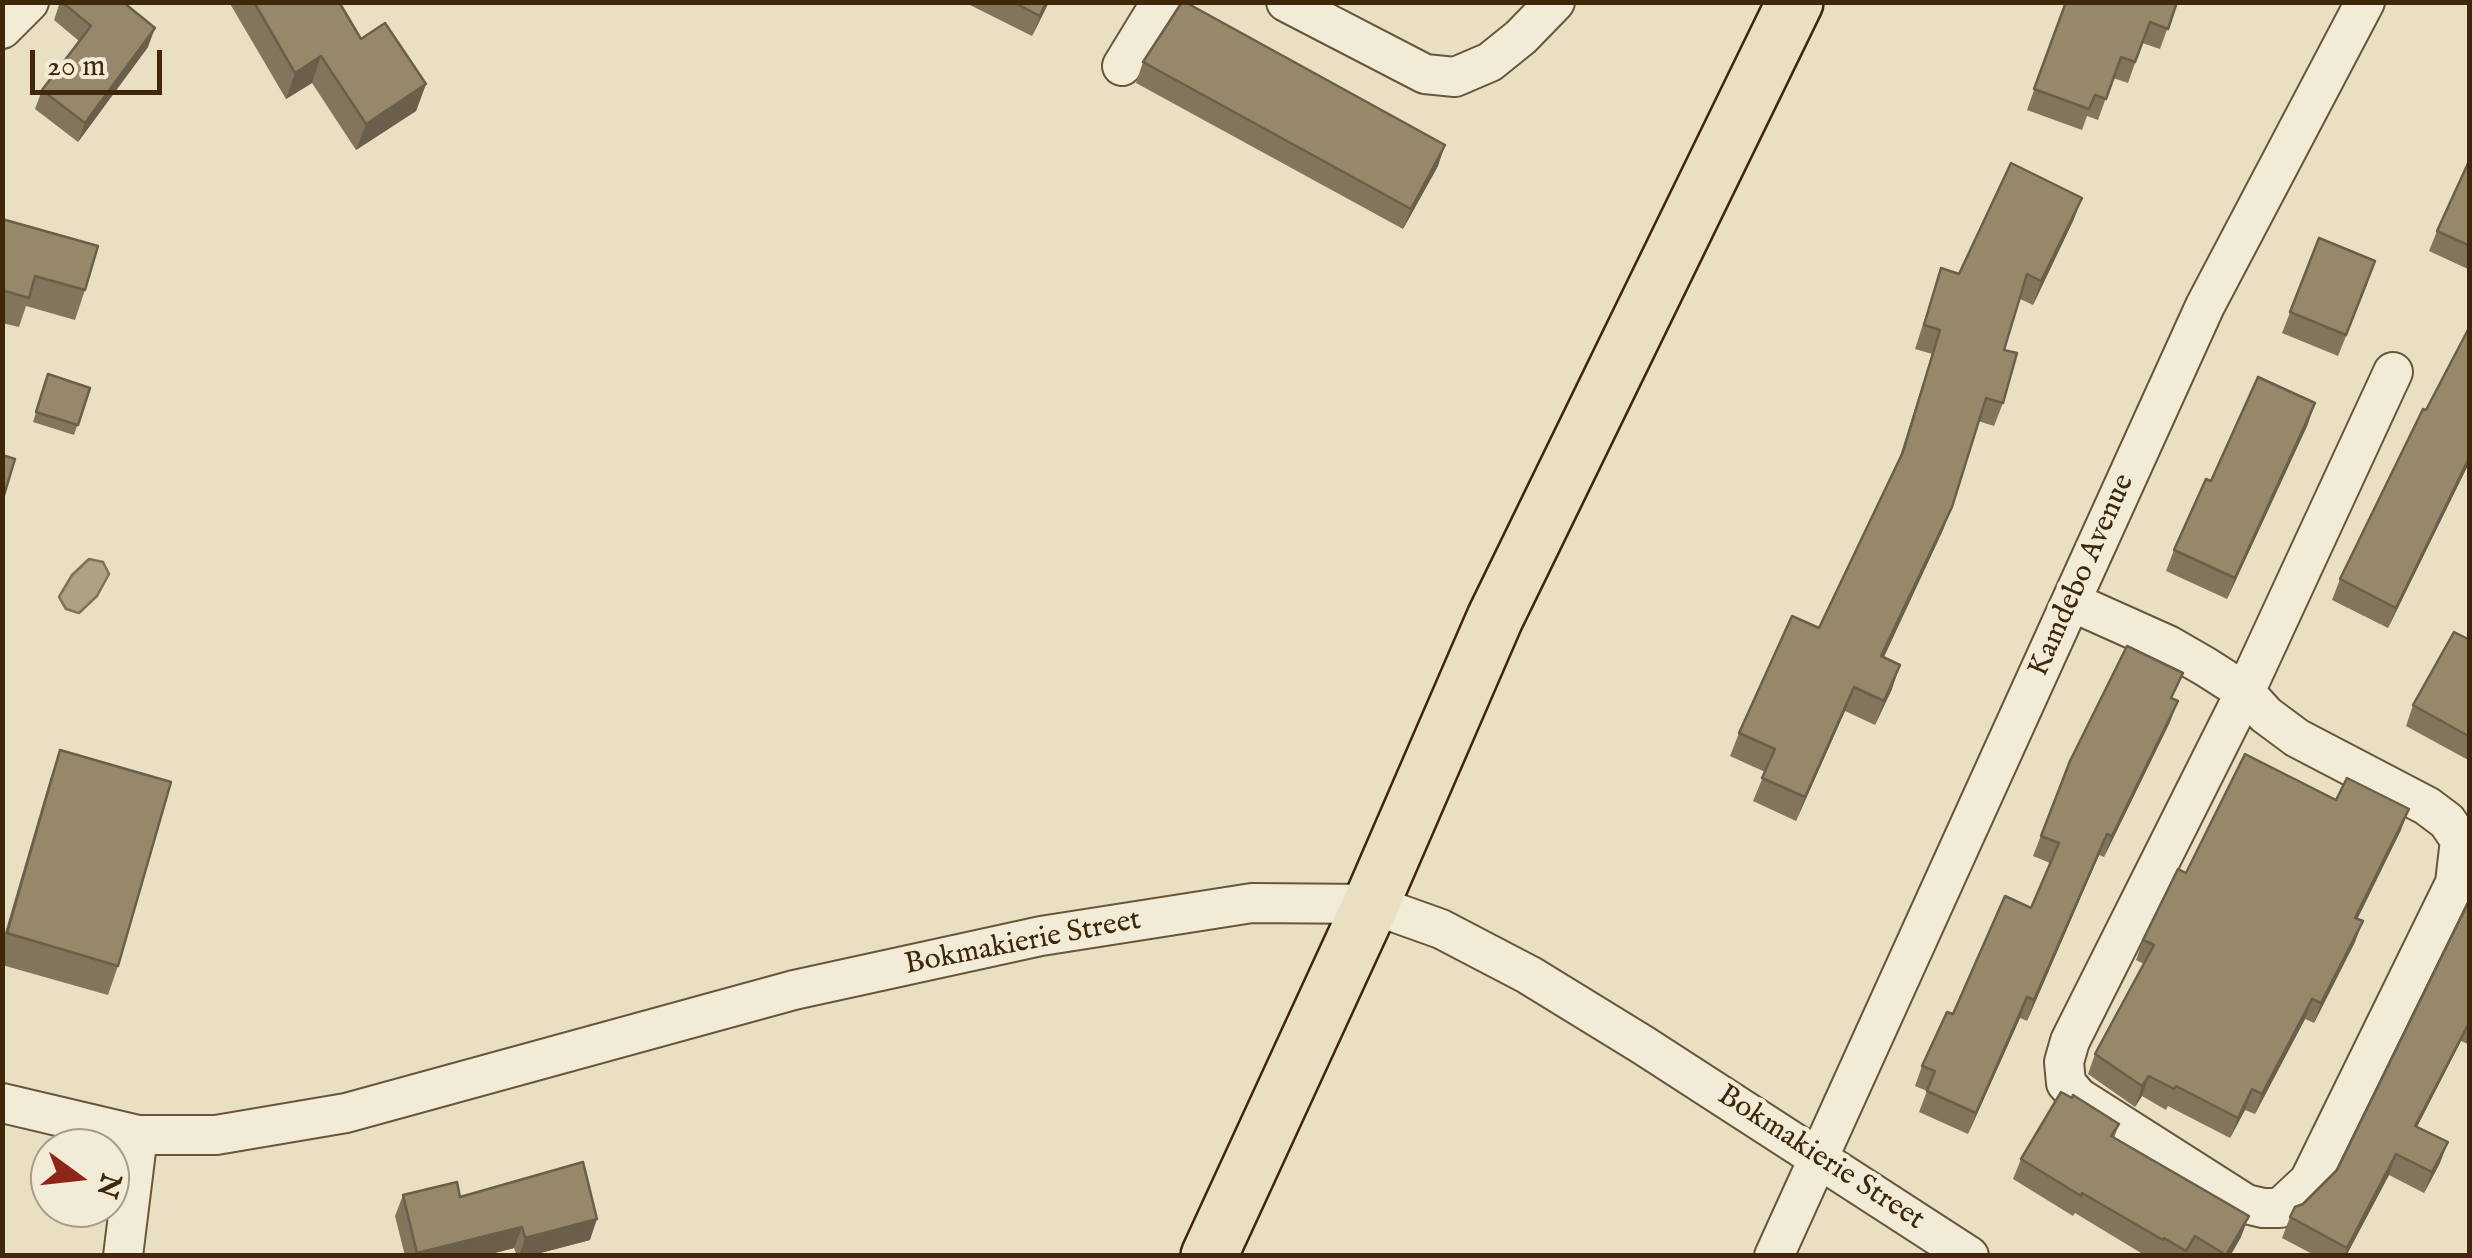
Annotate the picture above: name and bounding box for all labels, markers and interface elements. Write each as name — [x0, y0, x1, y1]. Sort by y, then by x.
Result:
scale bar — [35, 30, 168, 92]
text: 20 m — [47, 48, 106, 86]
street label: Kamdebo Avenue — [2022, 469, 2144, 683]
street label: Bokmakierie Street — [902, 903, 1144, 985]
street label: Bokmakierie Street — [1710, 1079, 1930, 1239]
north arrow — [30, 1128, 130, 1228]
text: N — [87, 1169, 128, 1202]

